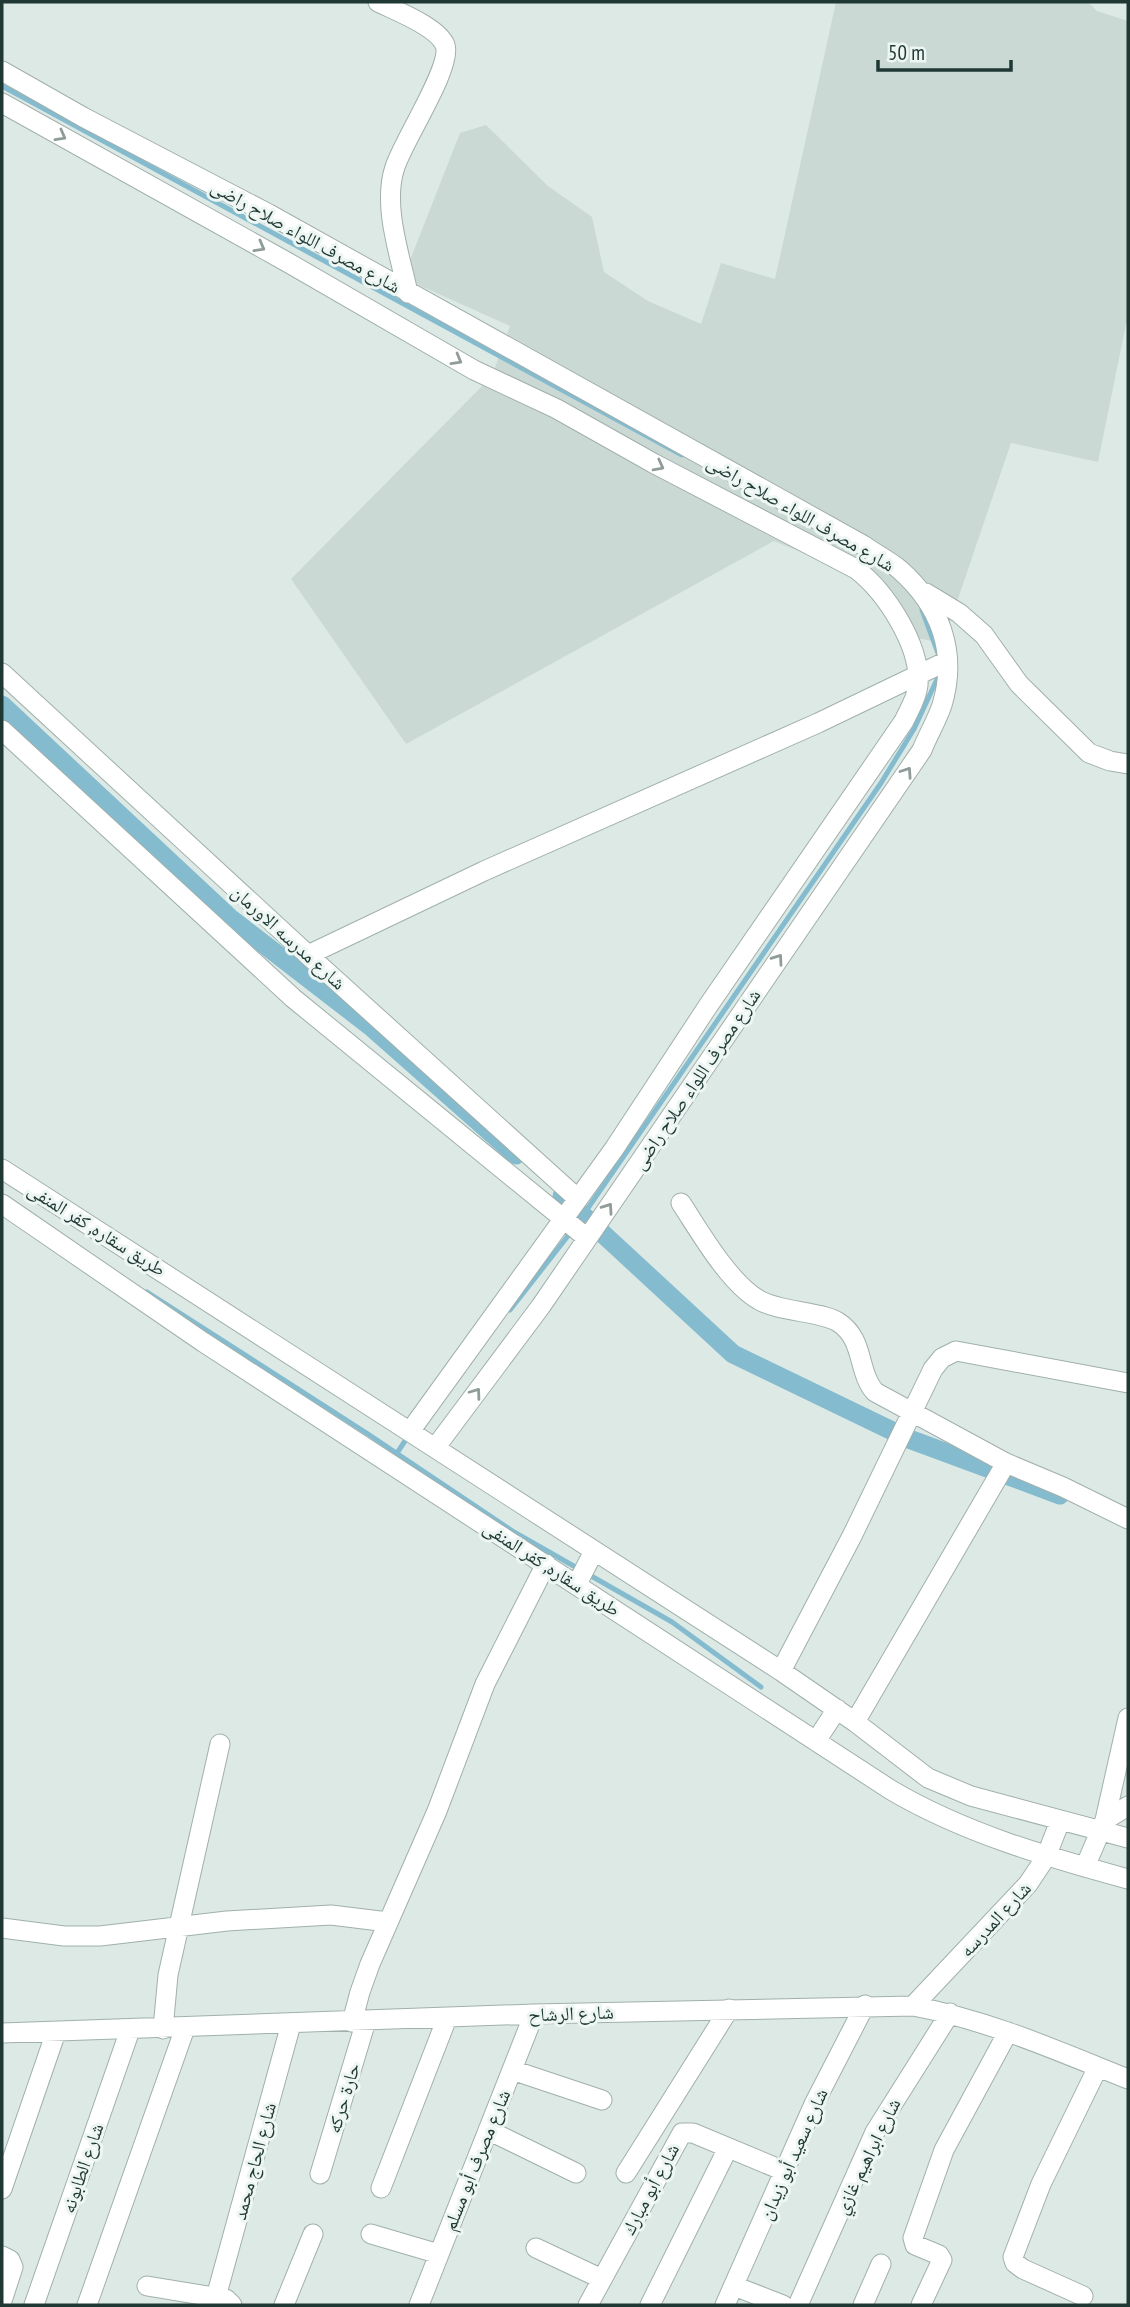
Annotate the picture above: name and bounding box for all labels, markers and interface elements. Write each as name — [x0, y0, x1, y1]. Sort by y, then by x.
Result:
scale bar — [878, 28, 1011, 72]
text: 50 m — [888, 39, 925, 66]
one-way arrow — [54, 128, 67, 141]
street label: شارع مصرف اللواء صلاح راضى — [207, 174, 405, 298]
one-way arrow — [253, 239, 265, 252]
one-way arrow — [450, 352, 463, 365]
street label: شارع مصرف اللواء صلاح راضى — [703, 449, 899, 577]
one-way arrow — [652, 458, 664, 471]
one-way arrow — [899, 767, 911, 780]
street label: شارع مدرسه الاورمان — [227, 879, 351, 995]
one-way arrow — [770, 954, 782, 967]
street label: شارع مصرف اللواء صلاح راضى — [627, 984, 765, 1174]
street label: طريق سقاره, كفر المنفى — [24, 1177, 170, 1281]
one-way arrow — [600, 1203, 612, 1216]
one-way arrow — [468, 1388, 480, 1401]
street label: طريق سقاره, كفر المنفى — [479, 1515, 625, 1621]
street label: شارع المدرسه — [954, 1876, 1036, 1962]
street label: شارع الرشاح — [528, 2000, 614, 2026]
street label: حارة حركه — [321, 2060, 365, 2136]
street label: شارع سعيد أبو زيدان — [753, 2084, 833, 2224]
street label: شارع مصرف أبو مسلم — [437, 2086, 516, 2234]
street label: شارع ابراهيم غازي — [829, 2094, 909, 2220]
street label: شارع الحاج محمد — [227, 2100, 281, 2222]
street label: شارع الطابونه — [55, 2120, 109, 2216]
street label: شارع أبو مبارك — [616, 2139, 684, 2239]

